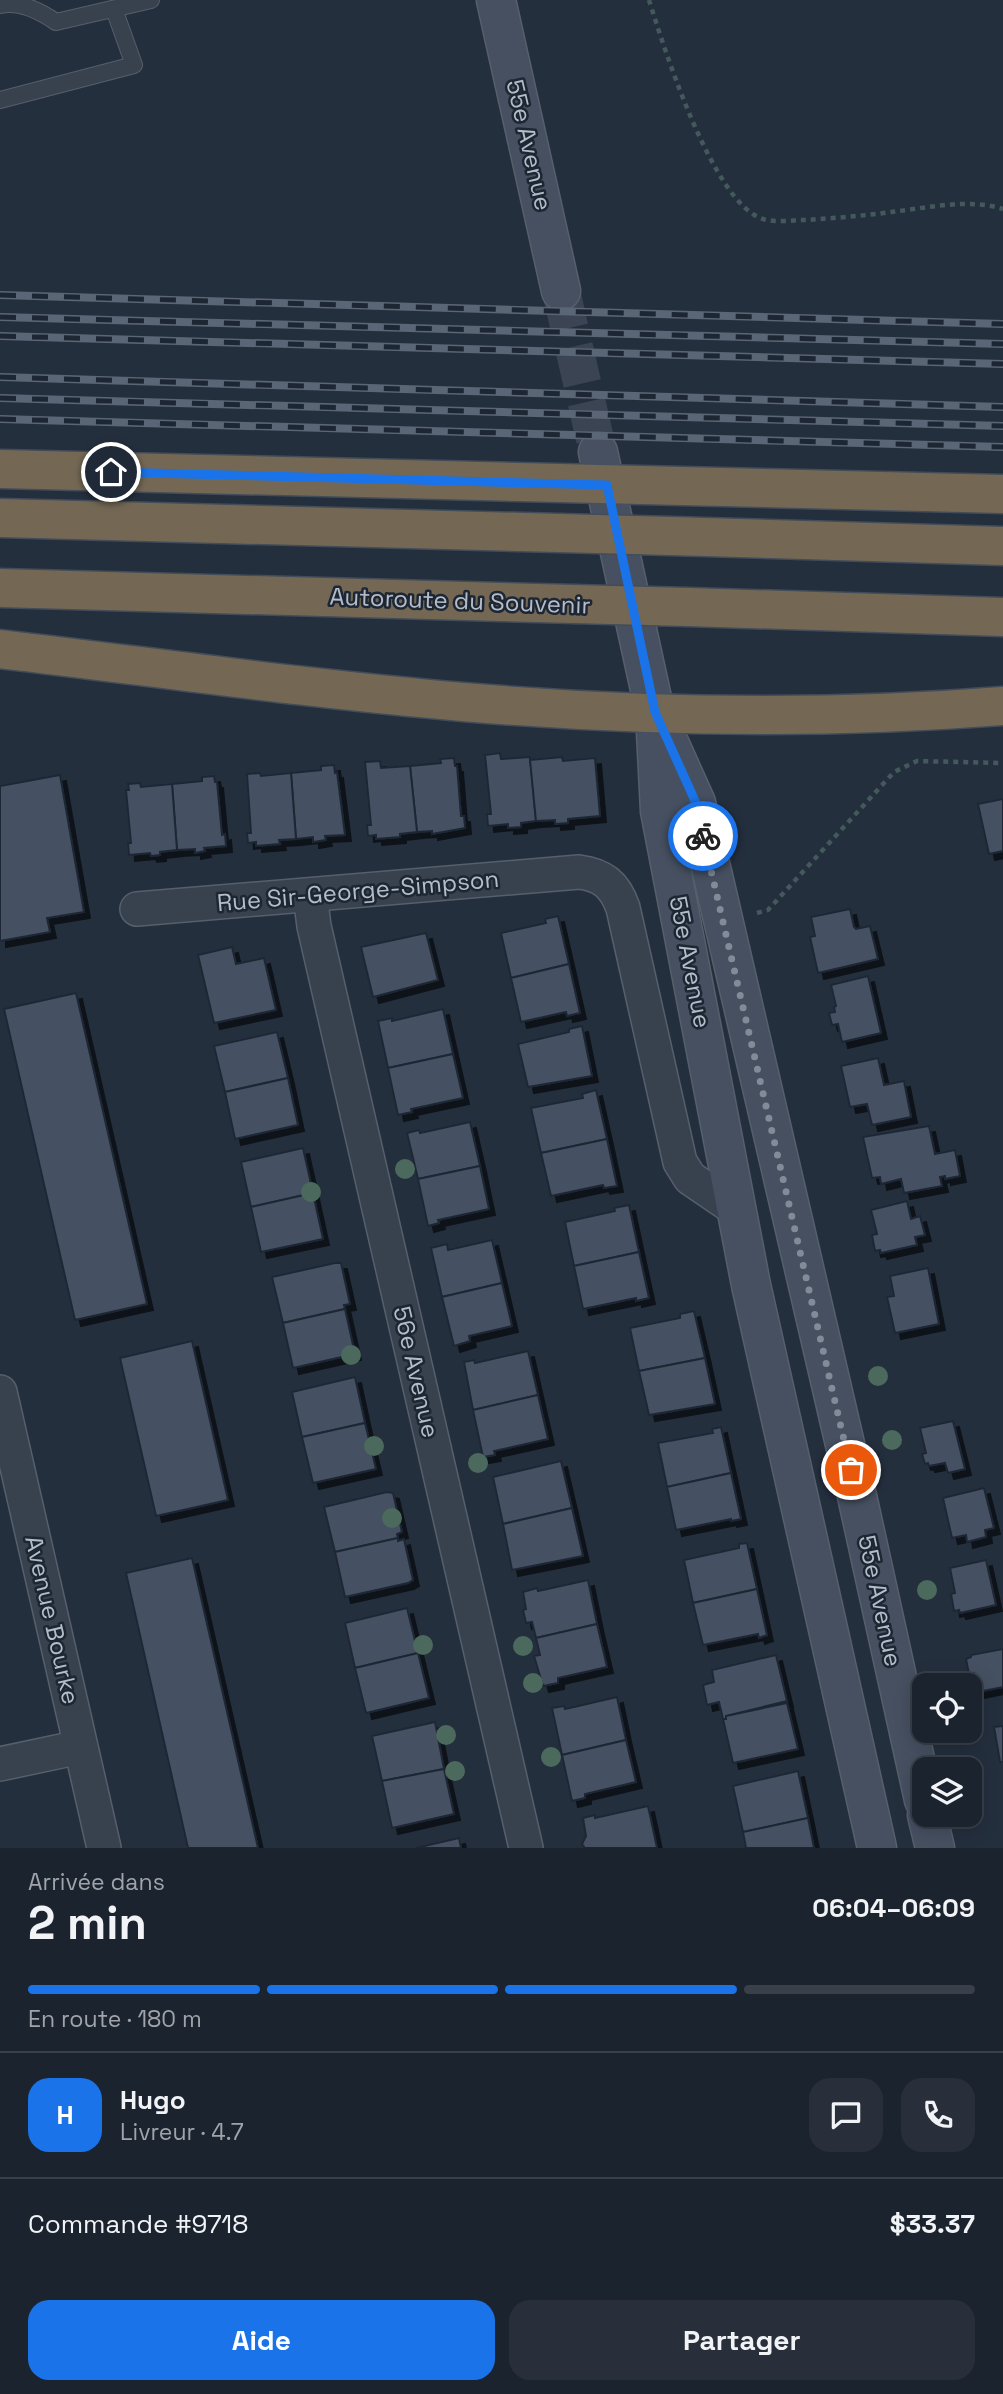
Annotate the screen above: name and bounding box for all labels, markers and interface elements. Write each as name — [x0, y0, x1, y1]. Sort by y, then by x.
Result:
street label: 55e Avenue — [499, 76, 560, 213]
pin — [81, 442, 141, 502]
icon: home — [92, 453, 130, 491]
street label: Autoroute du Souvenir — [329, 580, 591, 621]
courier — [668, 801, 738, 871]
icon: bike — [684, 817, 722, 855]
street label: Rue Sir-George-Simpson — [216, 863, 500, 918]
street label: 55e Avenue — [663, 893, 718, 1030]
street label: 56e Avenue — [386, 1303, 447, 1441]
pin — [821, 1440, 881, 1500]
icon: bag — [832, 1451, 870, 1489]
street label: 55e Avenue — [851, 1532, 910, 1669]
street label: Avenue Bourke — [18, 1533, 87, 1707]
map controls — [912, 1673, 982, 1827]
button: locate — [912, 1673, 982, 1743]
button: layers — [912, 1757, 982, 1827]
text: Arrivée dans — [28, 1867, 165, 1897]
text: 06:04–06:09 — [812, 1891, 975, 1925]
text: 2 min — [28, 1894, 147, 1952]
text: En route · 180 m — [28, 2004, 202, 2034]
button: chat — [809, 2078, 883, 2152]
button: phone — [901, 2078, 975, 2152]
text: Hugo — [120, 2083, 186, 2117]
text: H — [56, 2098, 74, 2132]
text: Livreur · 4.7 — [120, 2117, 244, 2147]
text: Commande #9718 — [28, 2207, 248, 2241]
text: $33.37 — [890, 2207, 975, 2241]
button: Aide — [28, 2300, 495, 2380]
button: Partager — [509, 2300, 975, 2380]

